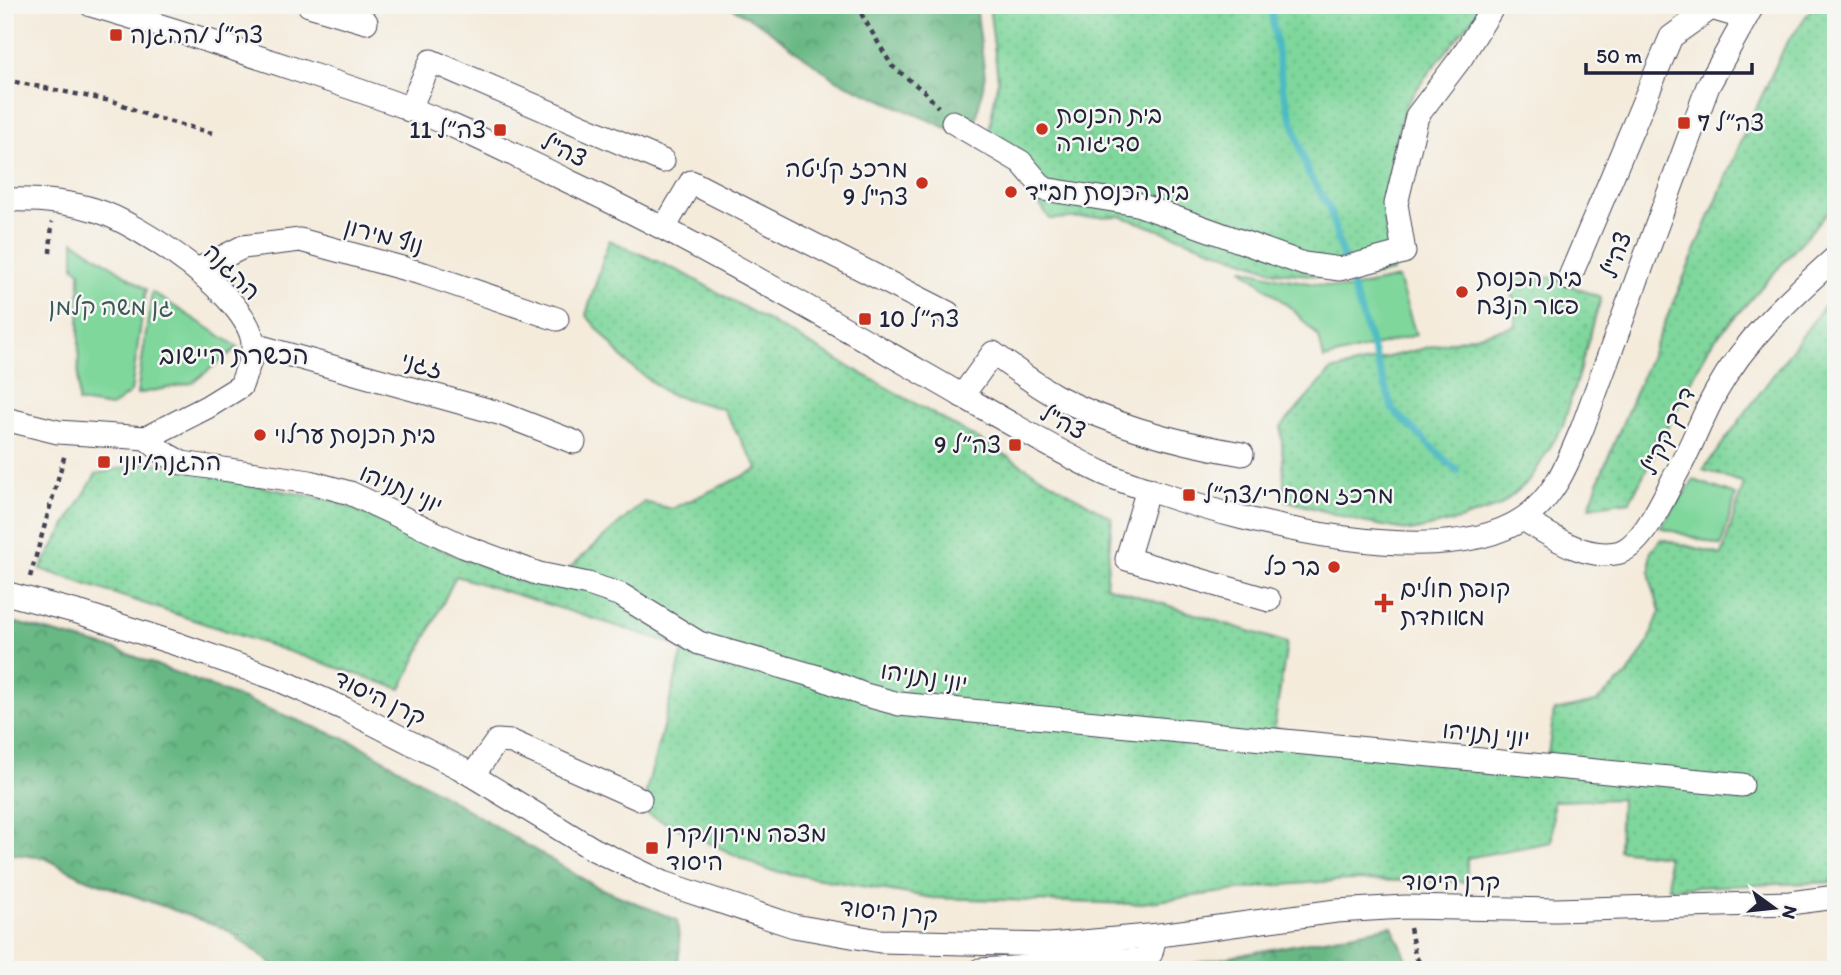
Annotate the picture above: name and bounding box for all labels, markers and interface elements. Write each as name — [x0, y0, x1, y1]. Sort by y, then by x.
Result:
place label: צה״ל /ההגנה — [130, 20, 263, 49]
marker: צה״ל /ההגנה — [108, 27, 124, 43]
scale bar — [1586, 32, 1752, 76]
text: 50 m — [1596, 43, 1643, 68]
place label: בית הכנסת סדיגורה — [1056, 100, 1162, 157]
place label: צה״ל 7 — [1698, 108, 1764, 137]
place label: צה״ל 11 — [409, 115, 486, 144]
marker: צה״ל 7 — [1676, 115, 1692, 131]
marker: בית הכנסת סדיגורה — [1034, 121, 1050, 137]
marker: צה״ל 11 — [492, 122, 508, 138]
street label: צה"ל — [537, 126, 592, 173]
place label: מרכז קליטה צה"ל 9 — [785, 154, 908, 211]
marker: מרכז קליטה צה"ל 9 — [914, 175, 930, 191]
place label: בית הכנסת חב"ד — [1025, 177, 1189, 206]
marker: בית הכנסת חב"ד — [1003, 184, 1019, 200]
street label: נוף מירון — [341, 211, 427, 261]
street label: צה"ל — [1594, 228, 1637, 282]
street label: ההגנה — [198, 237, 267, 306]
place label: בית הכנסת פאר הנצח — [1476, 263, 1582, 320]
marker: בית הכנסת פאר הנצח — [1454, 284, 1470, 300]
park label: גן משה קלמן — [49, 292, 174, 322]
place label: צה״ל 10 — [879, 304, 959, 333]
marker: צה״ל 10 — [857, 311, 873, 327]
district label: הכשרת היישוב — [159, 339, 309, 371]
street label: זגני — [398, 345, 446, 384]
street label: דרך קק"ל — [1634, 382, 1702, 480]
street label: צה"ל — [1036, 398, 1091, 445]
place label: בית הכנסת ערלוי — [274, 420, 436, 449]
marker: בית הכנסת ערלוי — [252, 427, 268, 443]
place label: צה״ל 9 — [934, 430, 1001, 459]
marker: צה״ל 9 — [1007, 437, 1023, 453]
place label: ההגנה/יוני — [118, 447, 222, 476]
marker: ההגנה/יוני — [96, 454, 112, 470]
street label: יוני נתניהו — [355, 457, 447, 520]
place label: מרכז מסחרי/צה״ל — [1203, 480, 1394, 509]
marker: מרכז מסחרי/צה״ל — [1181, 487, 1197, 503]
place label: בר כל — [1264, 552, 1320, 581]
marker: בר כל — [1326, 559, 1342, 575]
place label: קופת חולים מאוחדת — [1400, 574, 1510, 631]
marker: קופת חולים מאוחדת — [1374, 593, 1394, 613]
street label: יוני נתניהו — [879, 655, 970, 698]
street label: קרן היסוד — [329, 663, 431, 733]
street label: יוני נתניהו — [1441, 715, 1531, 753]
place label: מצפה מירון/קרן היסוד — [666, 819, 827, 876]
marker: מצפה מירון/קרן היסוד — [644, 840, 660, 856]
street label: קרן היסוד — [1401, 866, 1501, 898]
north arrow — [1740, 874, 1810, 944]
street label: קרן היסוד — [838, 892, 940, 932]
text: N — [1777, 903, 1803, 921]

